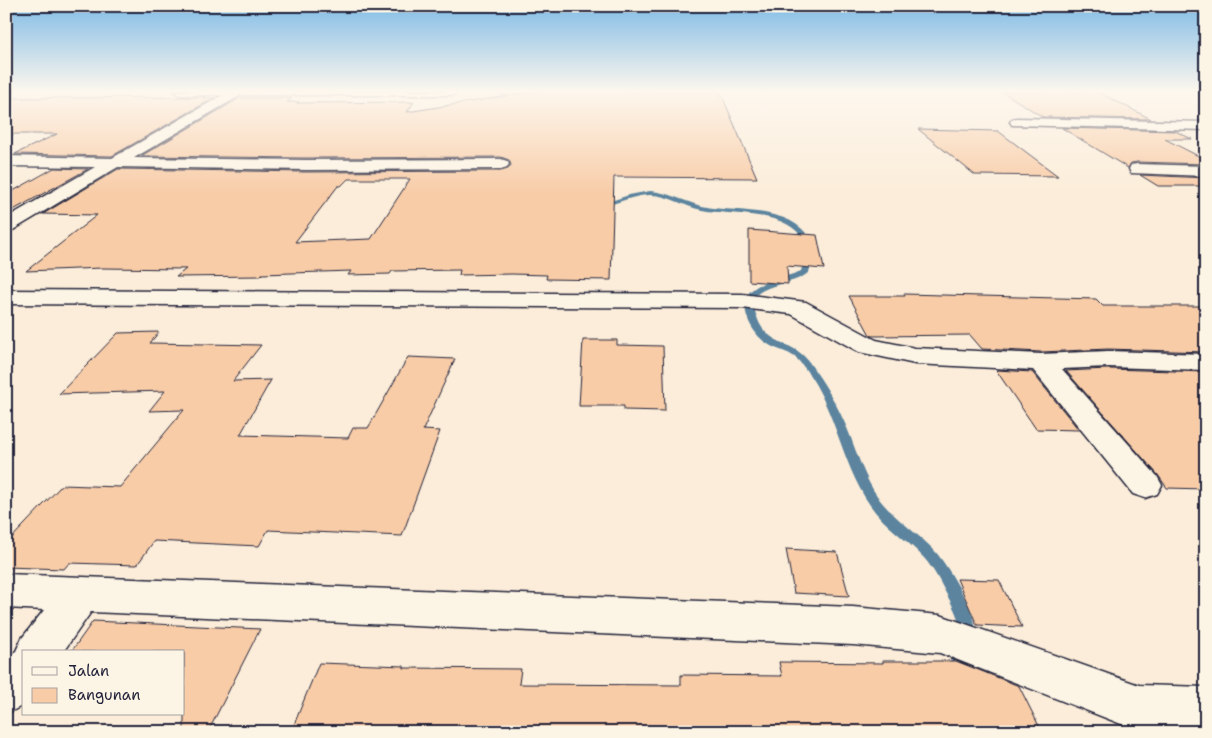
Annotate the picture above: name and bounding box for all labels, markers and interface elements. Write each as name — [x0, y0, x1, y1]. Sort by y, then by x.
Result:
legend — [22, 650, 185, 716]
text: Jalan — [68, 661, 109, 681]
text: Bangunan — [68, 685, 140, 705]

